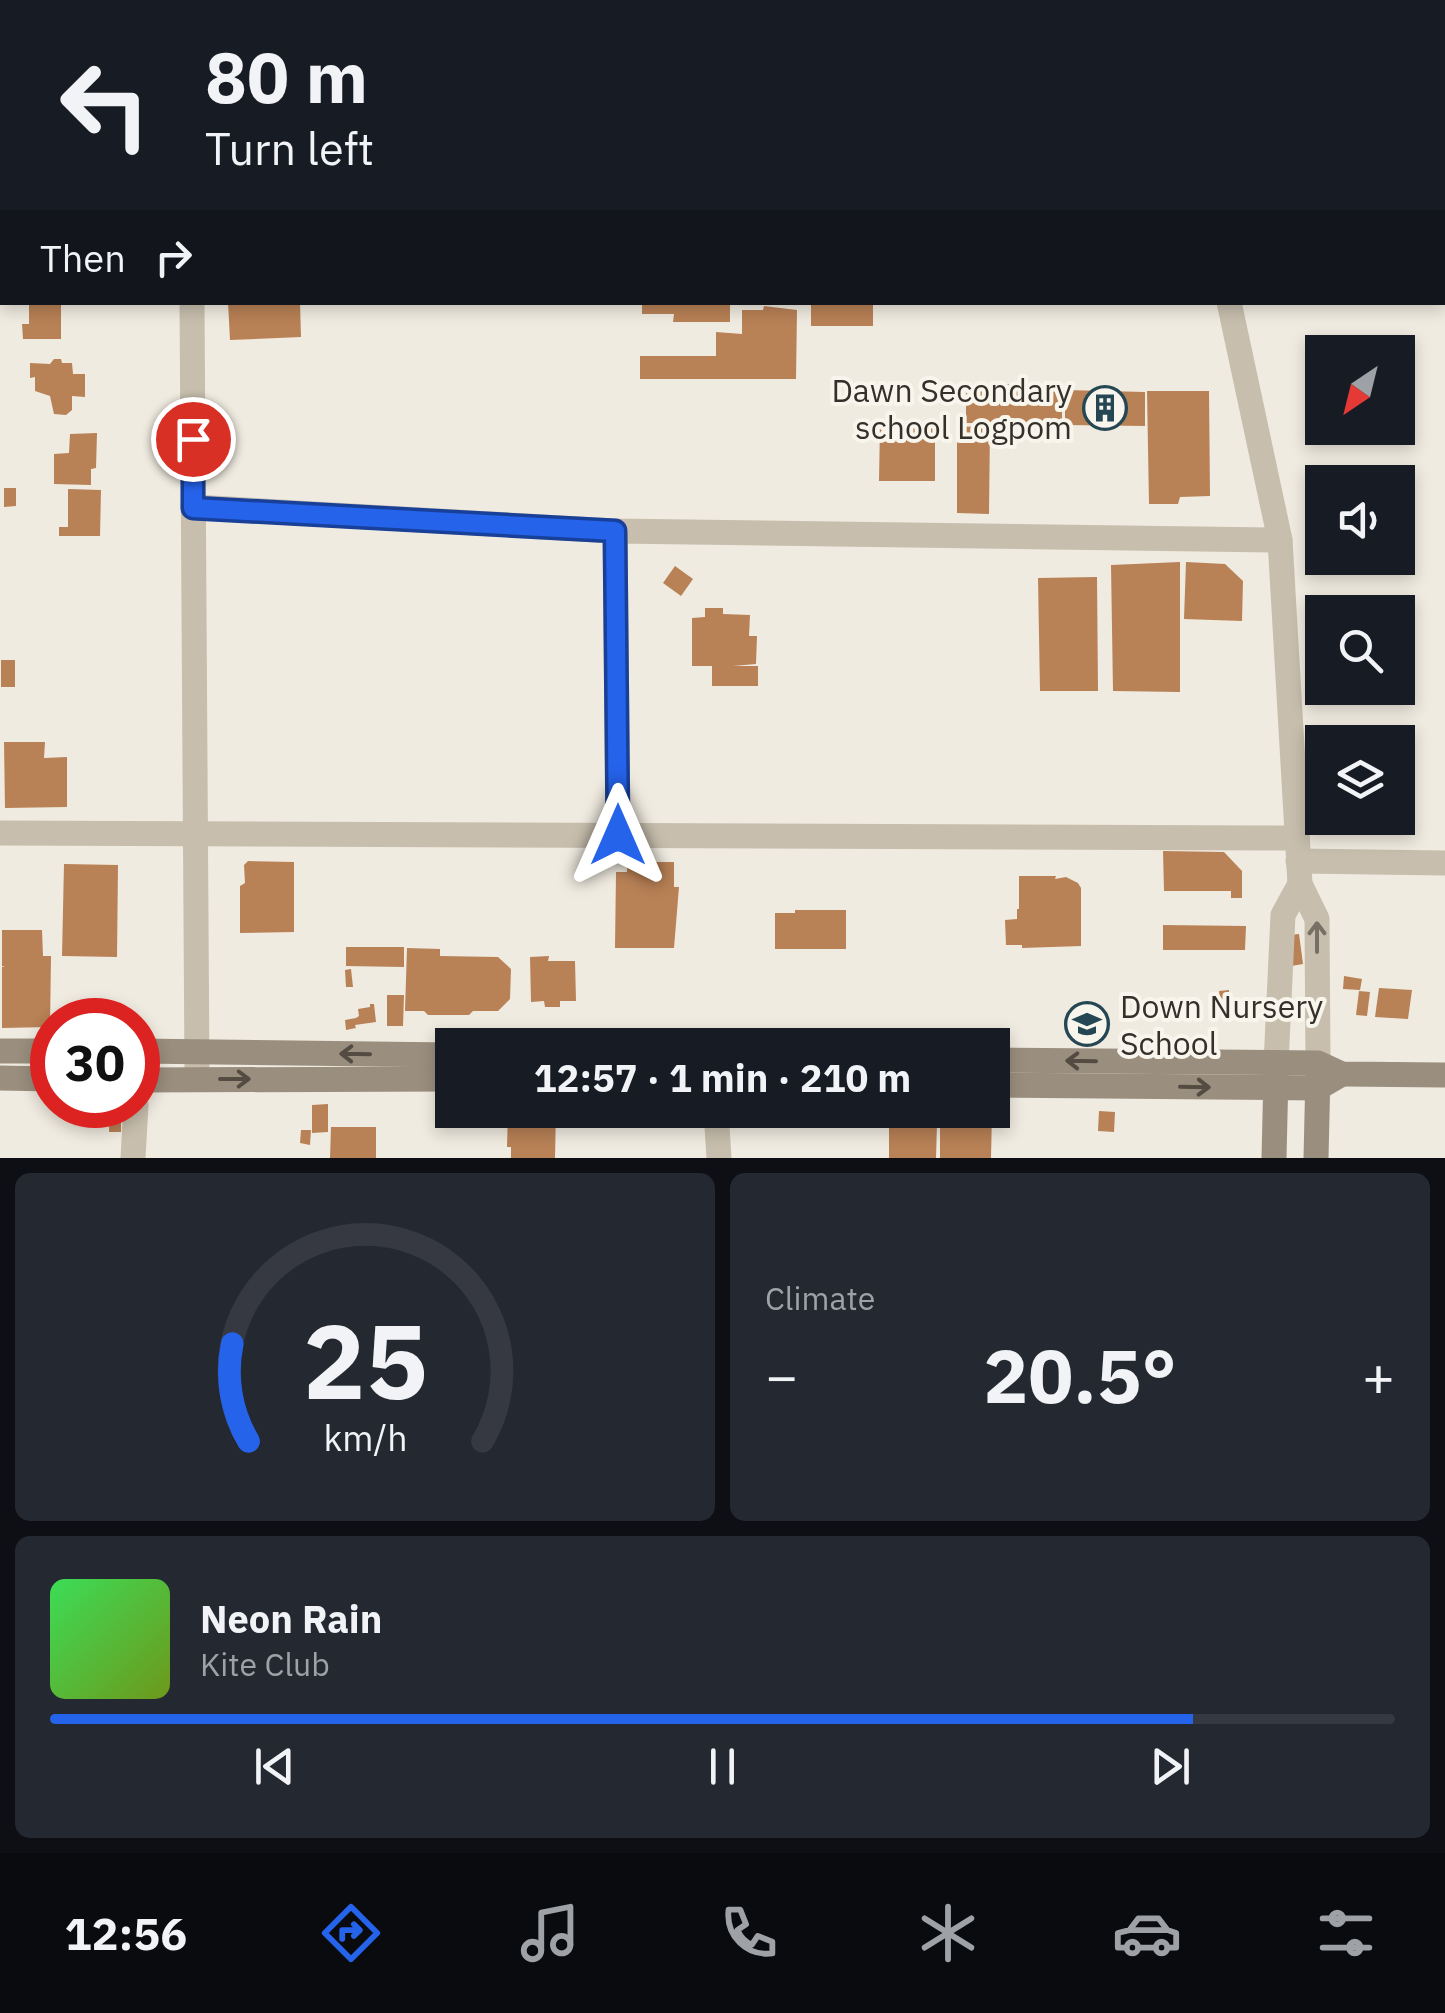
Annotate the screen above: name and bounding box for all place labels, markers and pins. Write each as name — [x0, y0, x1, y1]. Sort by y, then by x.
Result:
place label: Dawn Secondary school Logpom — [831, 369, 1072, 448]
building icon: Dawn Secondary school Logpom — [1082, 385, 1128, 431]
pin — [151, 397, 236, 482]
place label: Down Nursery School — [1120, 985, 1323, 1064]
school or university icon: Down Nursery School — [1064, 1001, 1110, 1047]

